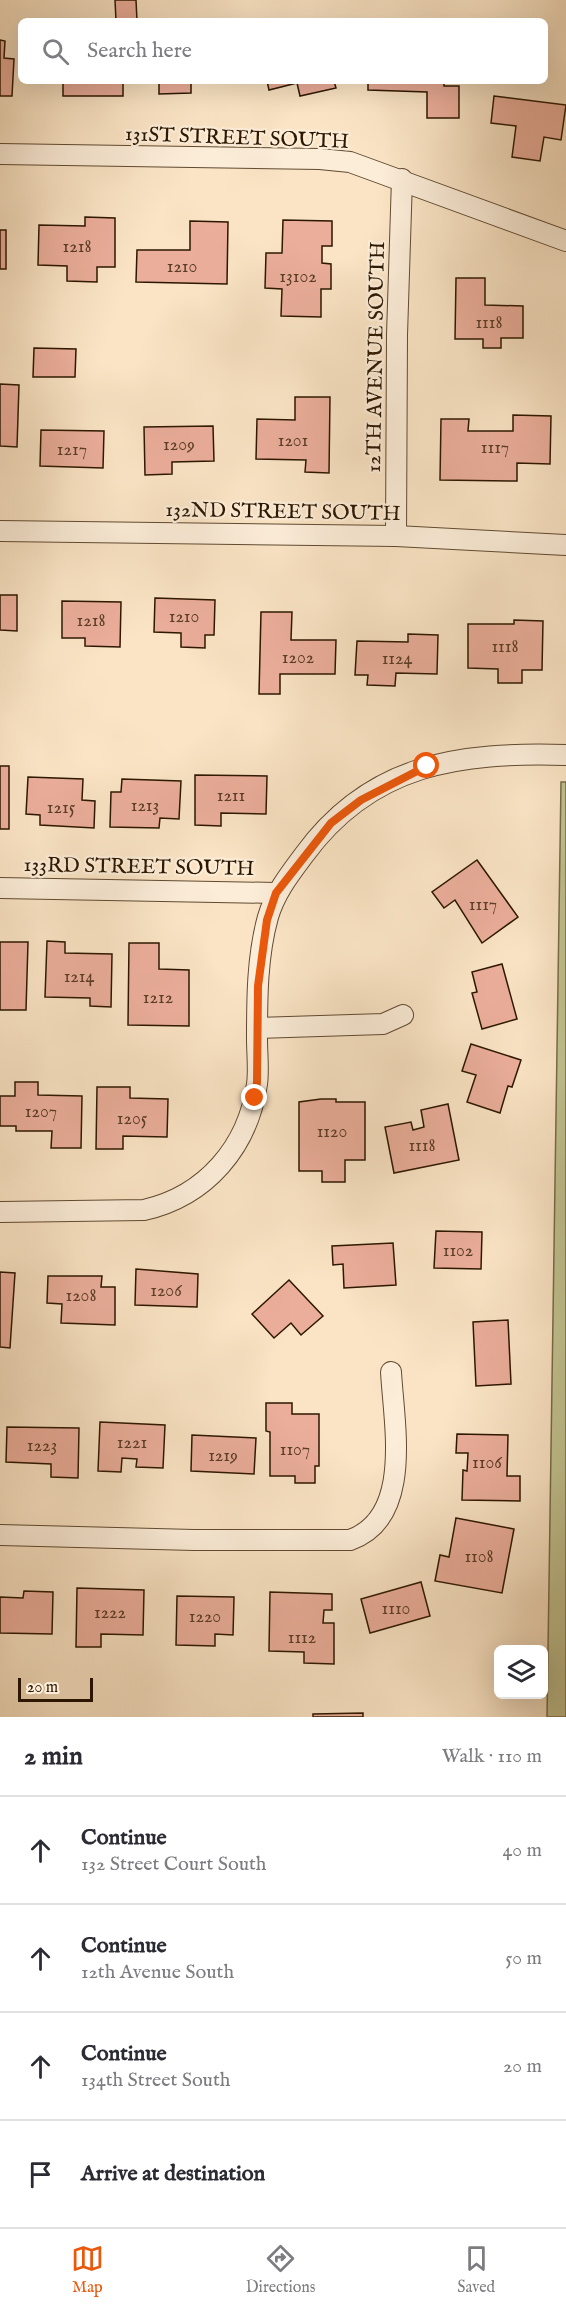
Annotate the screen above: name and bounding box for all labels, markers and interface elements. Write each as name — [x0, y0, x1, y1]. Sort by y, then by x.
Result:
search box — [18, 18, 548, 84]
icon: search — [39, 35, 72, 68]
text: Search here — [87, 37, 192, 65]
street label: 131ST STREET SOUTH — [124, 121, 350, 156]
house number: 1218 — [63, 236, 91, 259]
street label: 12TH AVENUE SOUTH — [361, 241, 392, 473]
house number: 1210 — [167, 256, 197, 279]
house number: 13102 — [279, 266, 317, 289]
house number: 1118 — [475, 312, 503, 335]
house number: 1201 — [278, 430, 308, 453]
house number: 1209 — [163, 434, 195, 457]
house number: 1117 — [481, 437, 509, 460]
house number: 1217 — [57, 439, 87, 462]
street label: 132ND STREET SOUTH — [165, 497, 401, 528]
house number: 1210 — [169, 606, 199, 629]
house number: 1218 — [77, 610, 105, 633]
house number: 1118 — [491, 636, 519, 659]
house number: 1202 — [282, 647, 314, 670]
house number: 1124 — [382, 648, 413, 671]
route start — [413, 752, 439, 778]
house number: 1211 — [217, 785, 245, 808]
house number: 1213 — [131, 795, 159, 818]
house number: 1215 — [47, 797, 76, 820]
street label: 133RD STREET SOUTH — [23, 852, 255, 883]
house number: 1117 — [469, 894, 497, 917]
house number: 1214 — [64, 966, 95, 989]
house number: 1212 — [143, 987, 173, 1010]
route end — [241, 1084, 267, 1110]
house number: 1207 — [25, 1101, 57, 1124]
house number: 1205 — [117, 1108, 148, 1131]
house number: 1120 — [317, 1121, 347, 1144]
house number: 1118 — [408, 1135, 436, 1158]
house number: 1102 — [443, 1240, 473, 1263]
house number: 1206 — [150, 1280, 182, 1303]
house number: 1208 — [65, 1285, 97, 1308]
house number: 1221 — [117, 1432, 147, 1455]
house number: 1223 — [27, 1435, 57, 1458]
house number: 1107 — [280, 1439, 310, 1462]
house number: 1219 — [208, 1445, 238, 1468]
house number: 1106 — [472, 1452, 502, 1475]
house number: 1108 — [464, 1546, 494, 1569]
house number: 1110 — [382, 1598, 410, 1621]
house number: 1222 — [94, 1602, 126, 1625]
house number: 1220 — [189, 1606, 221, 1629]
house number: 1112 — [288, 1627, 316, 1650]
map controls — [494, 1645, 548, 1699]
button: layers — [494, 1645, 548, 1699]
scale bar — [18, 1675, 93, 1702]
text: 20 m — [27, 1678, 58, 1698]
text: 2 min — [24, 1740, 83, 1773]
text: Walk · 110 m — [442, 1744, 542, 1769]
text: Continue — [81, 1824, 167, 1852]
icon: ahead — [24, 1834, 57, 1867]
text: 40 m — [503, 1838, 542, 1863]
text: 132 Street Court South — [81, 1852, 267, 1877]
text: Continue — [81, 1932, 167, 1960]
icon: ahead — [24, 1942, 57, 1975]
text: 50 m — [505, 1946, 542, 1971]
text: 12th Avenue South — [81, 1960, 234, 1985]
text: Continue — [81, 2040, 167, 2068]
icon: ahead — [24, 2050, 57, 2083]
text: 20 m — [503, 2054, 542, 2079]
text: 134th Street South — [81, 2068, 231, 2093]
icon: arrive — [24, 2158, 57, 2191]
text: Arrive at destination — [81, 2160, 265, 2188]
tab: Map — [71, 2242, 104, 2298]
tab: Directions — [246, 2242, 315, 2298]
tab: Saved — [457, 2242, 495, 2298]

